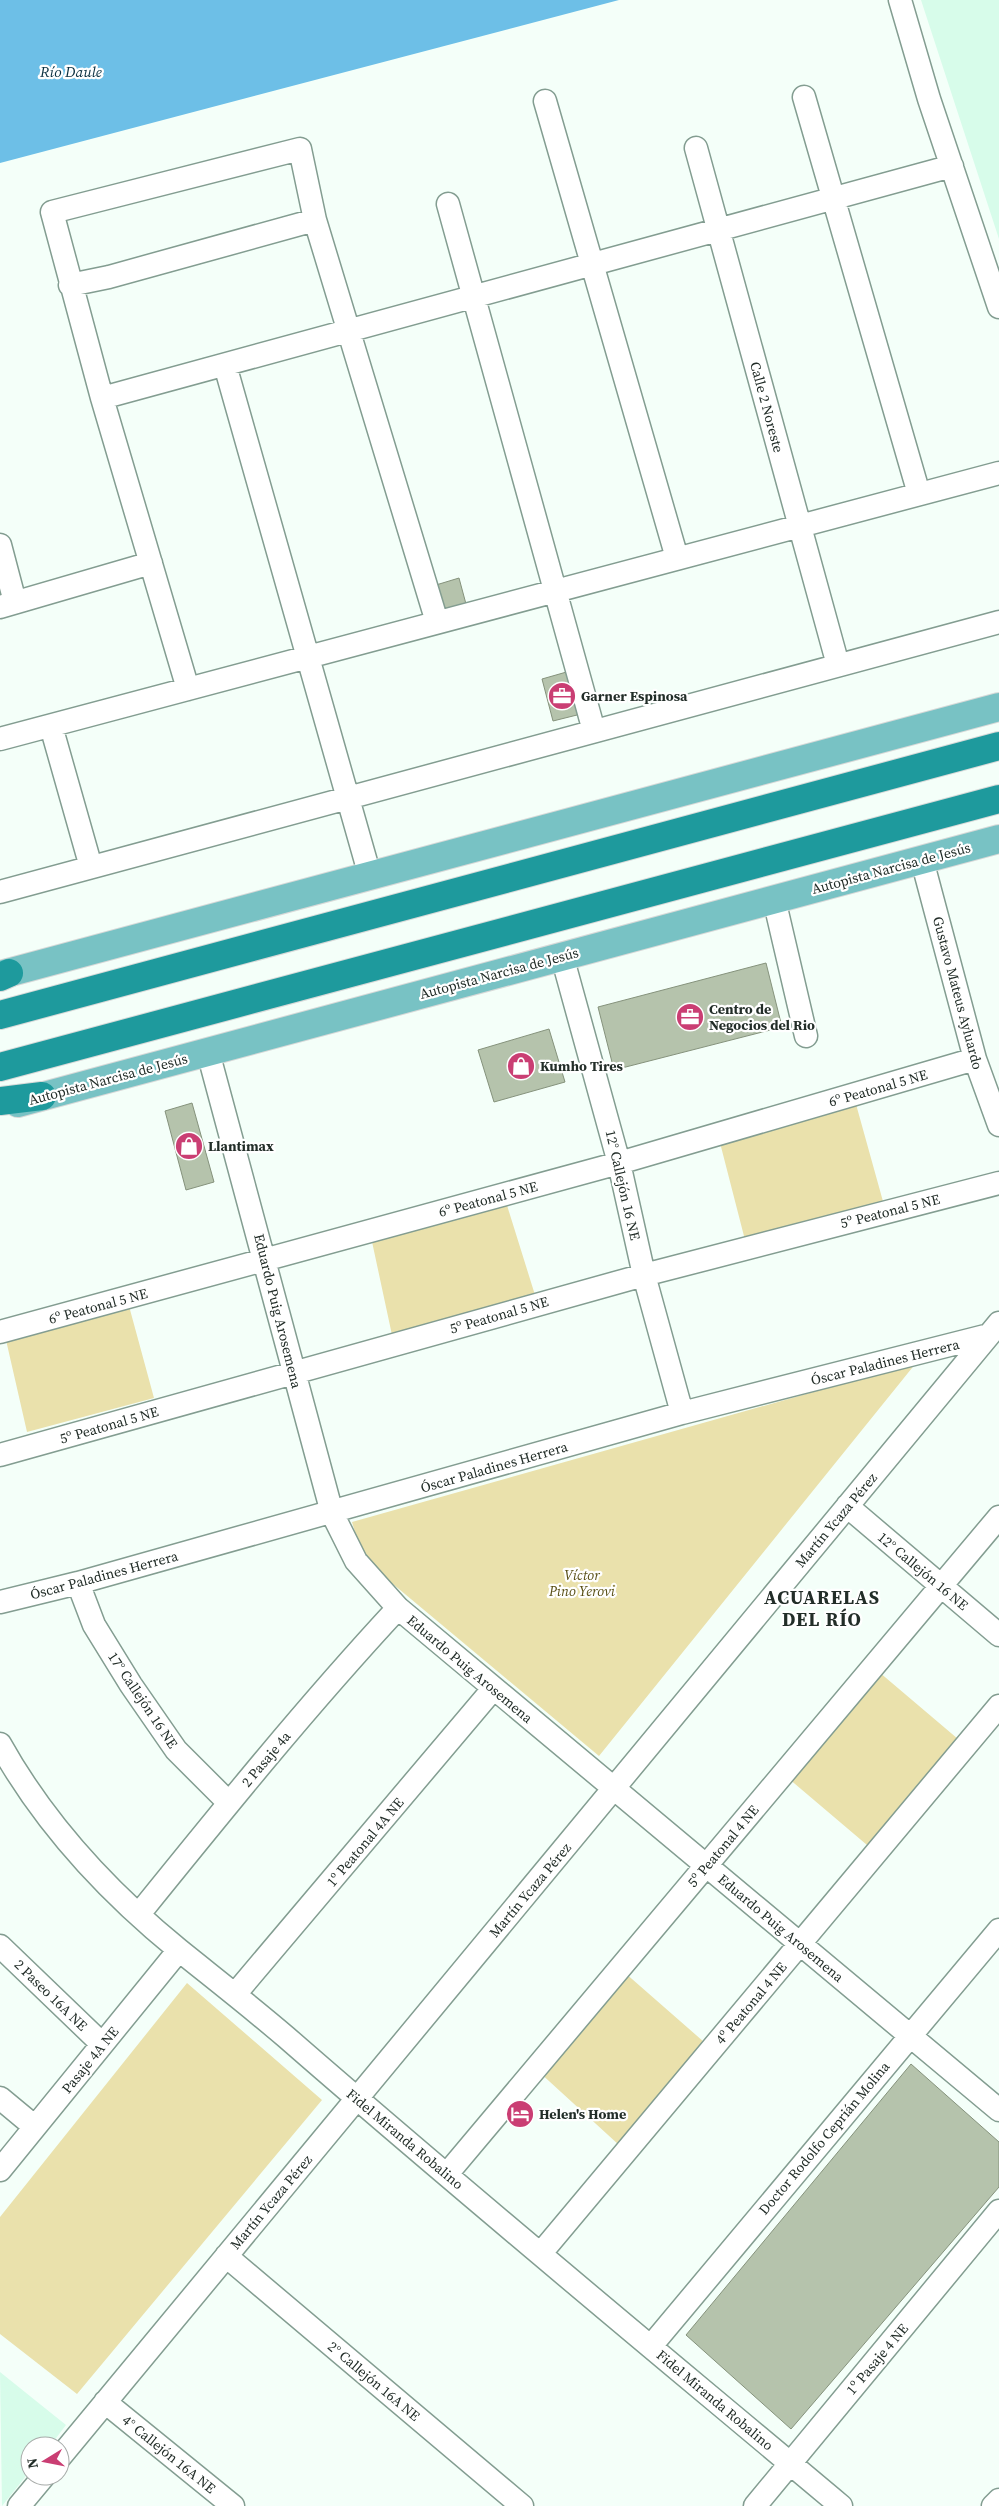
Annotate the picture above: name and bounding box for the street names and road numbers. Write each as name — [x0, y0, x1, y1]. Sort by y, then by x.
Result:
street label: Calle 2 Noreste — [745, 359, 789, 455]
street label: Autopista Narcisa de Jesús — [809, 837, 973, 899]
street label: Gustavo Mateus Ayluardo — [928, 914, 988, 1072]
street label: Autopista Narcisa de Jesús — [417, 942, 581, 1004]
street label: Autopista Narcisa de Jesús — [26, 1048, 190, 1110]
street label: 6º Peatonal 5 NE — [826, 1064, 930, 1112]
street label: 12° Callejón 16 NE — [601, 1128, 645, 1242]
street label: 6º Peatonal 5 NE — [436, 1176, 540, 1222]
street label: 5º Peatonal 5 NE — [838, 1189, 942, 1233]
street label: Eduardo Puig Arosemena — [249, 1232, 307, 1391]
street label: 6º Peatonal 5 NE — [46, 1283, 150, 1329]
street label: 5º Peatonal 5 NE — [447, 1291, 551, 1339]
street label: Óscar Paladines Herrera — [809, 1334, 962, 1390]
street label: 5º Peatonal 5 NE — [57, 1401, 161, 1449]
street label: Óscar Paladines Herrera — [418, 1436, 571, 1498]
street label: Martín Ycaza Pérez — [790, 1468, 882, 1572]
street label: 12° Callejón 16 NE — [873, 1527, 973, 1615]
street label: Óscar Paladines Herrera — [28, 1545, 181, 1604]
street label: Eduardo Puig Arosemena — [403, 1610, 538, 1728]
street label: 17° Callejón 16 NE — [103, 1648, 183, 1752]
street label: 2 Pasaje 4a — [237, 1726, 296, 1791]
street label: 1º Peatonal 4A NE — [322, 1793, 408, 1891]
street label: 5º Peatonal 4 NE — [683, 1801, 763, 1891]
street label: Martín Ycaza Pérez — [484, 1838, 576, 1942]
street label: Eduardo Puig Arosemena — [714, 1869, 849, 1987]
street label: 2 Paseo 16A NE — [10, 1955, 92, 2035]
street label: 4º Peatonal 4 NE — [711, 1958, 791, 2048]
street label: Pasaje 4A NE — [57, 2022, 123, 2098]
street label: Doctor Rodolfo Ceprián Molina — [754, 2056, 895, 2219]
street label: Fidel Miranda Robalino — [342, 2084, 468, 2194]
street label: Martín Ycaza Pérez — [225, 2150, 317, 2254]
street label: 1º Pasaje 4 NE — [841, 2319, 913, 2399]
street label: 2° Callejón 16A NE — [324, 2336, 424, 2426]
street label: Fidel Miranda Robalino — [652, 2345, 778, 2455]
street label: 4° Callejón 16A NE — [118, 2410, 220, 2498]

